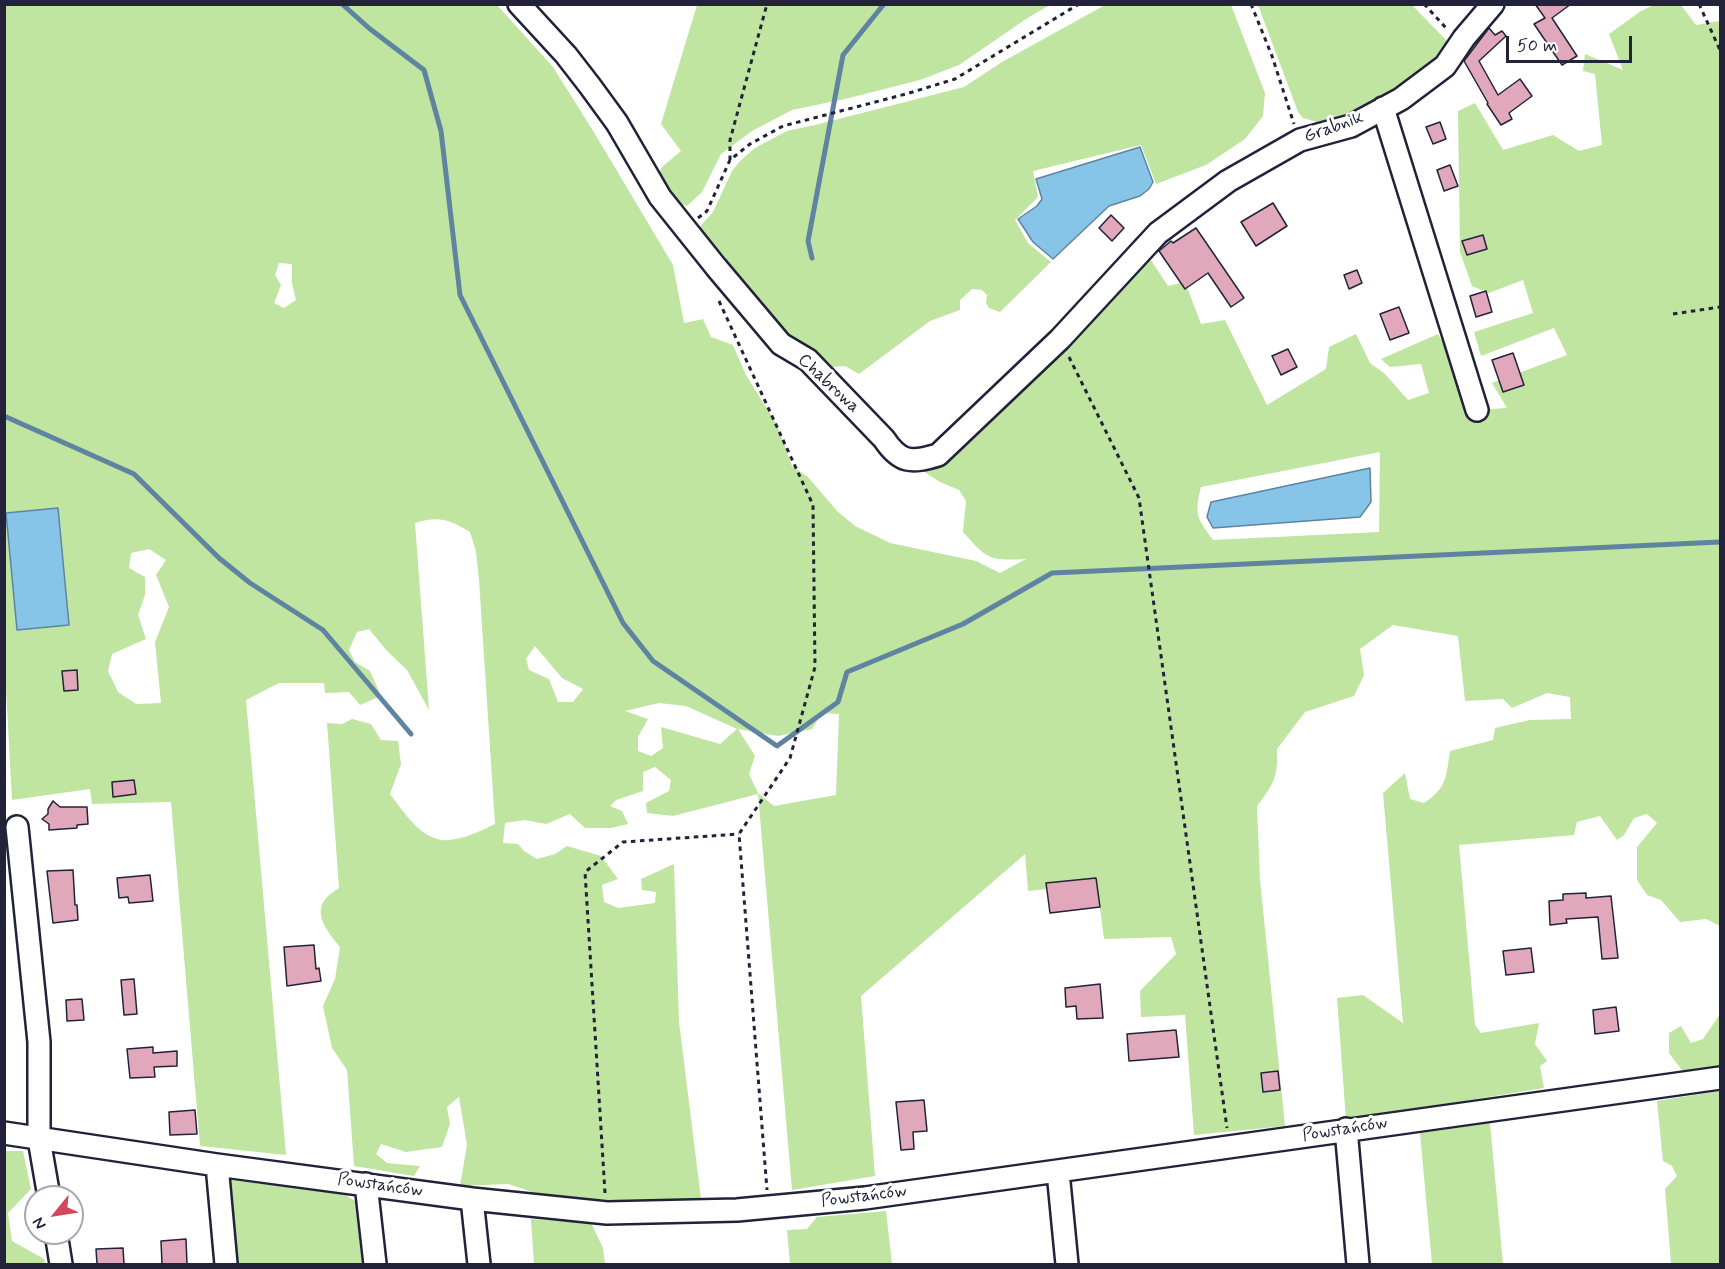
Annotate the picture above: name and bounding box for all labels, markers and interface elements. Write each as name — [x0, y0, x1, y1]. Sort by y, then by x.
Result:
scale bar — [1509, 24, 1635, 62]
text: 50 m — [1517, 34, 1557, 58]
street label: Grabnik — [1301, 107, 1367, 149]
street label: Chabrowa — [792, 350, 864, 418]
street label: Powstańców — [1301, 1113, 1389, 1147]
street label: Powstańców — [336, 1169, 424, 1203]
street label: Powstańców — [820, 1181, 908, 1213]
north arrow — [24, 1185, 84, 1245]
text: N — [28, 1213, 51, 1233]

